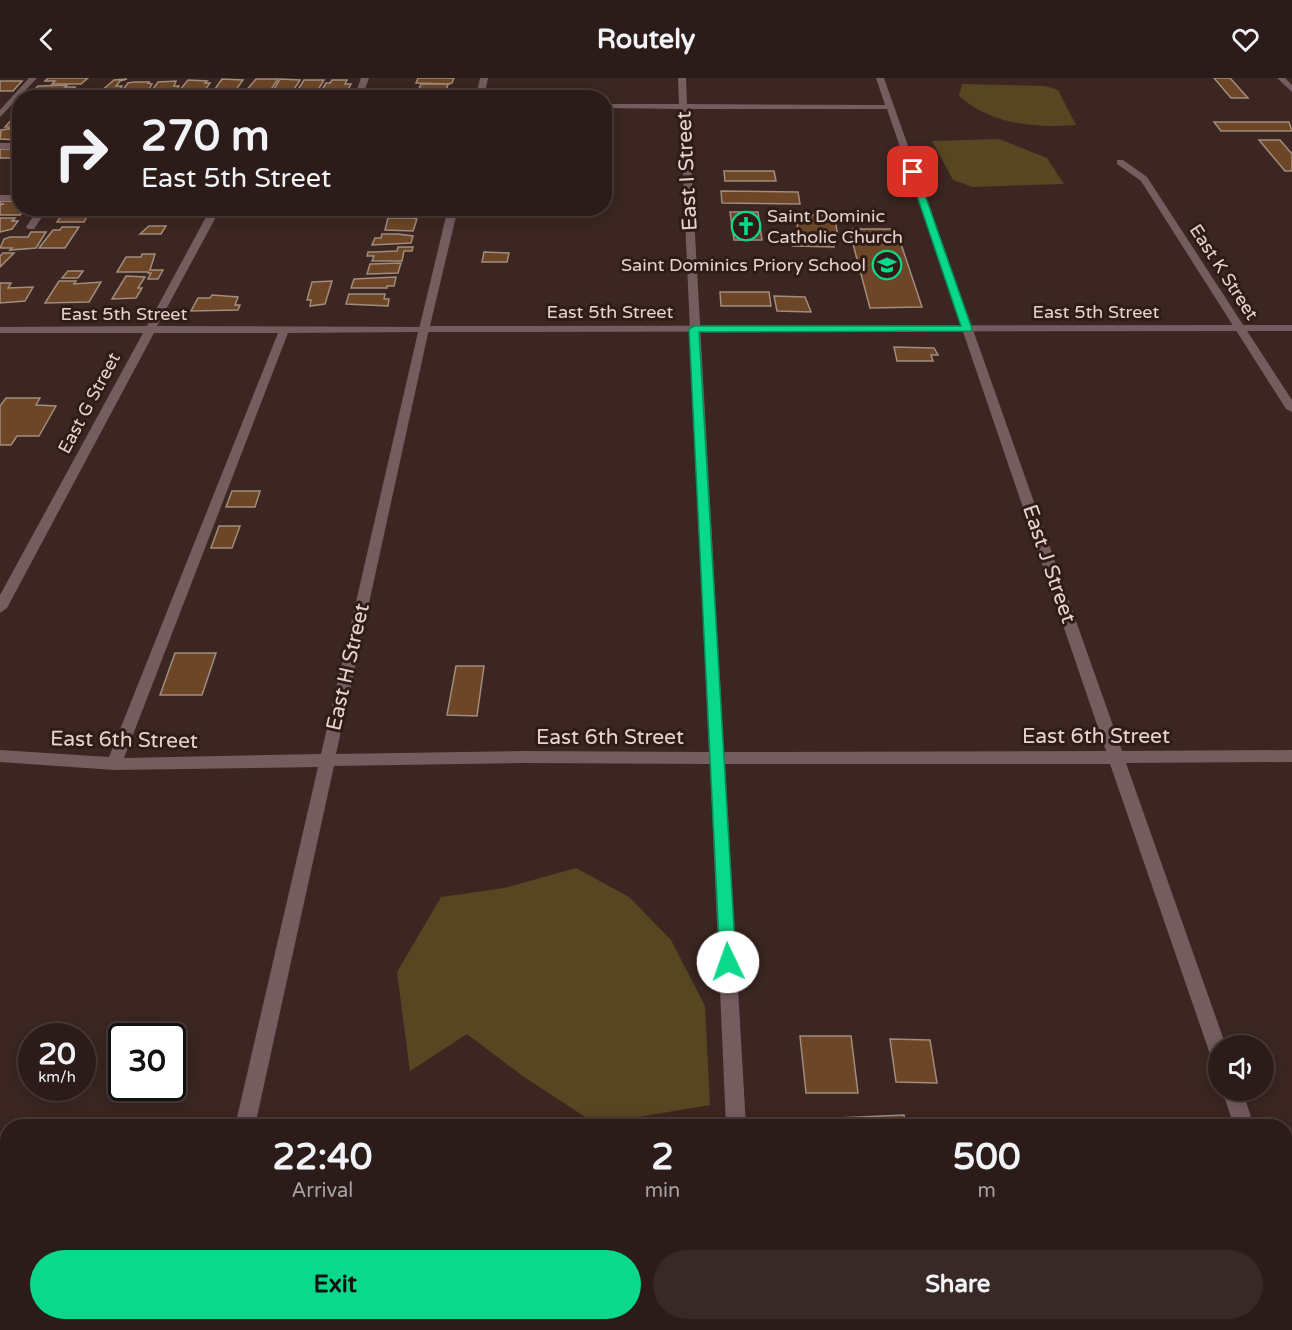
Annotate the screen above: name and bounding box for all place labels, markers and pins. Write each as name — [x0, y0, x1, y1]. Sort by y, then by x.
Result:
pin — [887, 146, 938, 197]
place label: Saint Dominic Catholic Church — [767, 205, 903, 248]
church icon: Saint Dominic Catholic Church — [730, 210, 762, 242]
school or university icon: Saint Dominics Priory School — [871, 249, 903, 281]
place label: Saint Dominics Priory School — [621, 254, 866, 276]

